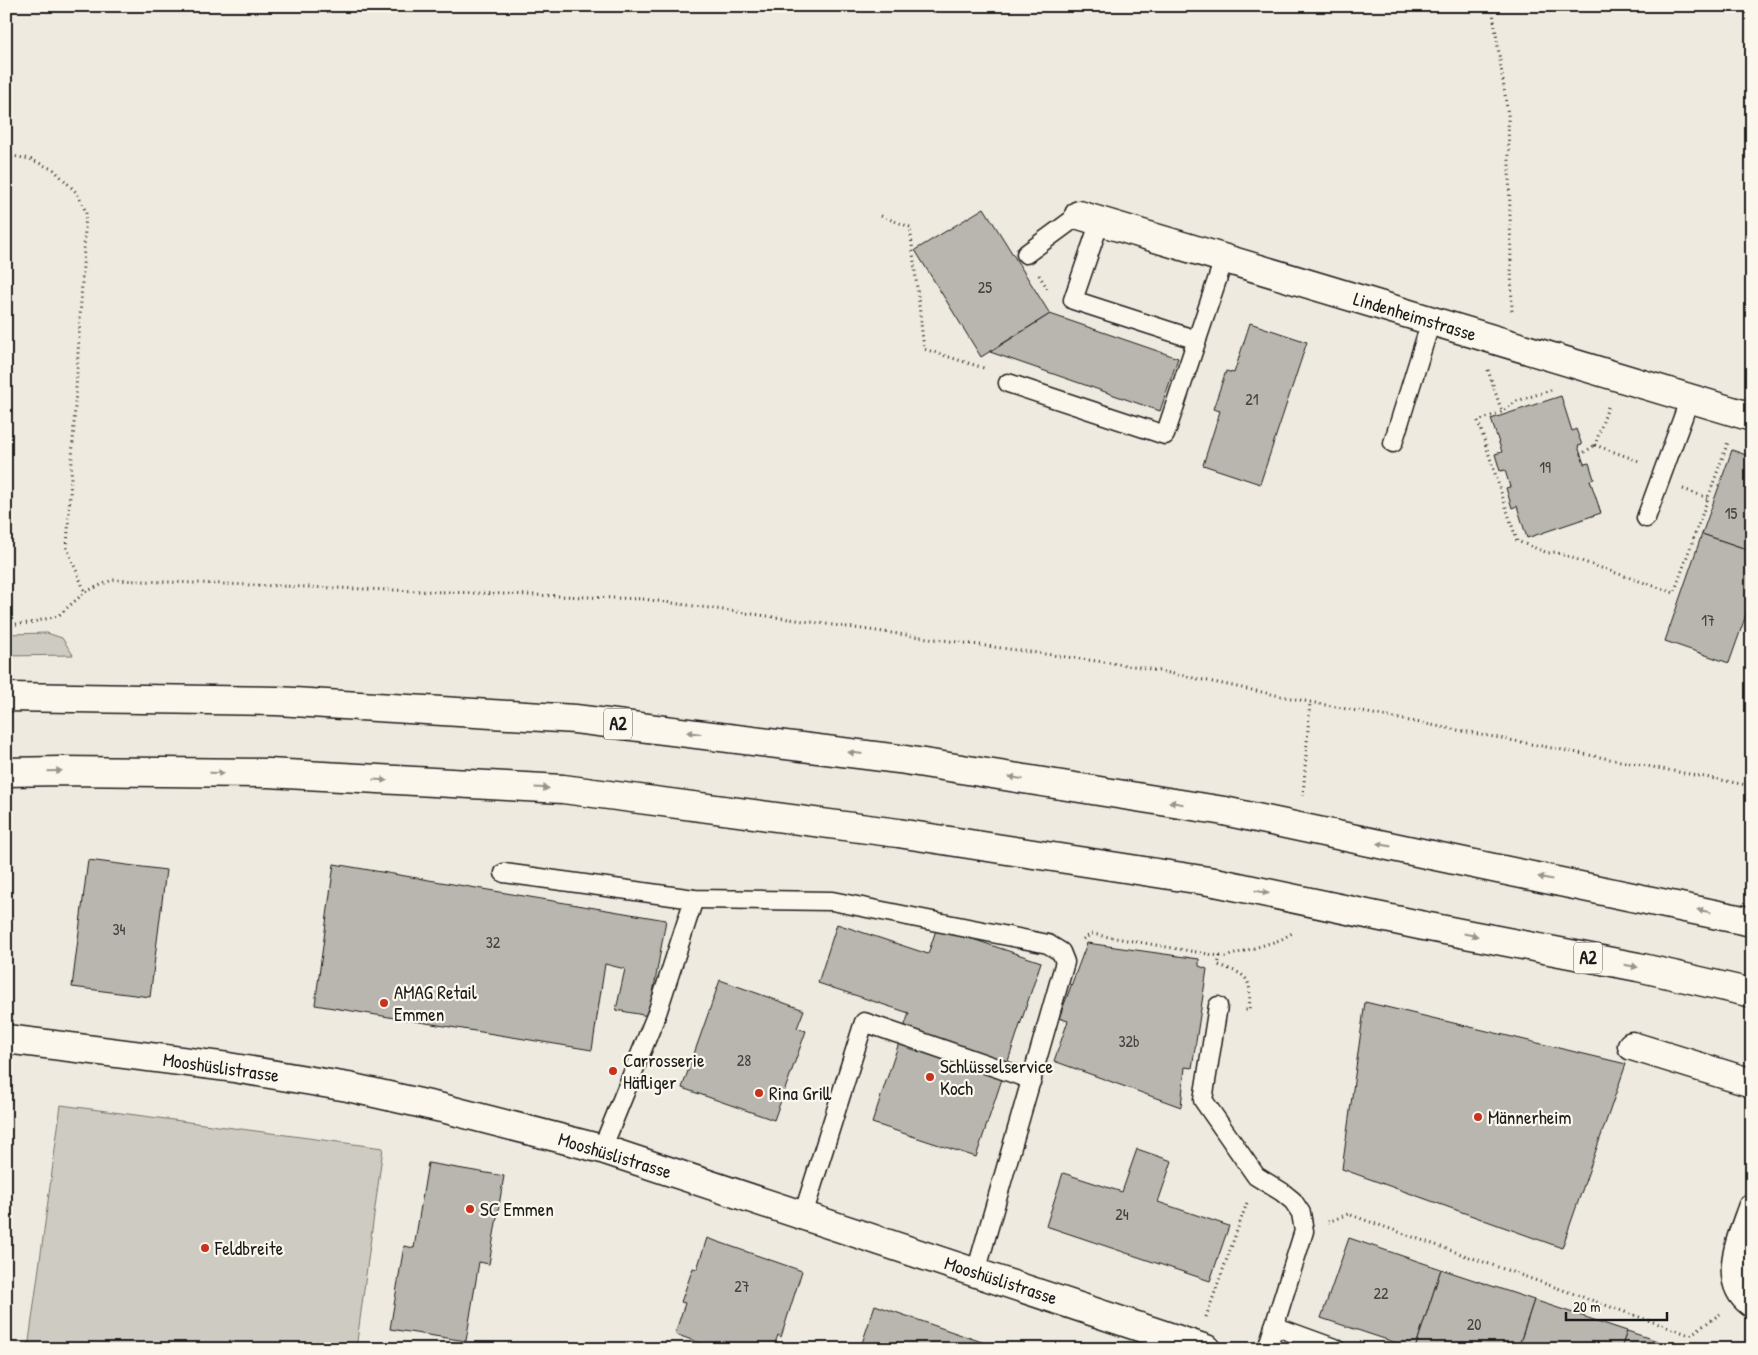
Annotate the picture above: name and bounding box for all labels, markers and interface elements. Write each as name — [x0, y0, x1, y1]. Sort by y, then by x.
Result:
house number: 25 — [978, 276, 992, 298]
street label: Lindenheimstrasse — [1350, 285, 1480, 347]
house number: 21 — [1245, 388, 1259, 410]
house number: 19 — [1539, 456, 1551, 478]
house number: 15 — [1725, 502, 1738, 524]
house number: 17 — [1701, 609, 1715, 631]
road number: A2 — [604, 709, 632, 740]
one-way arrow — [685, 729, 701, 737]
one-way arrow — [847, 749, 863, 757]
one-way arrow — [47, 767, 63, 775]
one-way arrow — [210, 769, 226, 777]
one-way arrow — [1007, 773, 1023, 781]
one-way arrow — [372, 776, 388, 784]
one-way arrow — [534, 785, 550, 793]
one-way arrow — [1168, 799, 1184, 807]
one-way arrow — [1376, 841, 1391, 849]
one-way arrow — [1537, 874, 1553, 882]
one-way arrow — [1255, 888, 1270, 896]
one-way arrow — [1696, 907, 1712, 915]
house number: 34 — [112, 918, 126, 940]
house number: 32 — [486, 931, 501, 953]
one-way arrow — [1464, 931, 1479, 939]
road number: A2 — [1574, 942, 1602, 974]
one-way arrow — [1623, 962, 1638, 970]
place label: AMAG Retail Emmen — [394, 979, 478, 1027]
marker: AMAG Retail Emmen — [378, 997, 390, 1009]
house number: 32b — [1118, 1030, 1140, 1052]
street label: Mooshüslistrasse — [161, 1046, 281, 1088]
place label: Carrosserie Häfliger — [623, 1047, 705, 1095]
house number: 28 — [737, 1049, 751, 1071]
place label: Schlüsselservice Koch — [940, 1053, 1053, 1101]
marker: Carrosserie Häfliger — [607, 1065, 619, 1077]
marker: Schlüsselservice Koch — [924, 1071, 936, 1083]
place label: Rina Grill — [769, 1080, 832, 1106]
marker: Rina Grill — [753, 1087, 765, 1099]
place label: Männerheim — [1488, 1104, 1572, 1130]
marker: Männerheim — [1472, 1111, 1484, 1123]
street label: Mooshüslistrasse — [555, 1125, 675, 1185]
place label: SC Emmen — [480, 1196, 554, 1222]
marker: SC Emmen — [464, 1203, 476, 1215]
house number: 24 — [1115, 1203, 1129, 1225]
place label: Feldbreite — [214, 1235, 284, 1261]
marker: Feldbreite — [199, 1242, 211, 1254]
street label: Mooshüslistrasse — [941, 1250, 1061, 1311]
house number: 27 — [734, 1275, 750, 1297]
house number: 22 — [1374, 1282, 1389, 1304]
scale bar — [1566, 1290, 1667, 1322]
text: 20 m — [1573, 1296, 1600, 1317]
house number: 20 — [1467, 1313, 1481, 1335]

